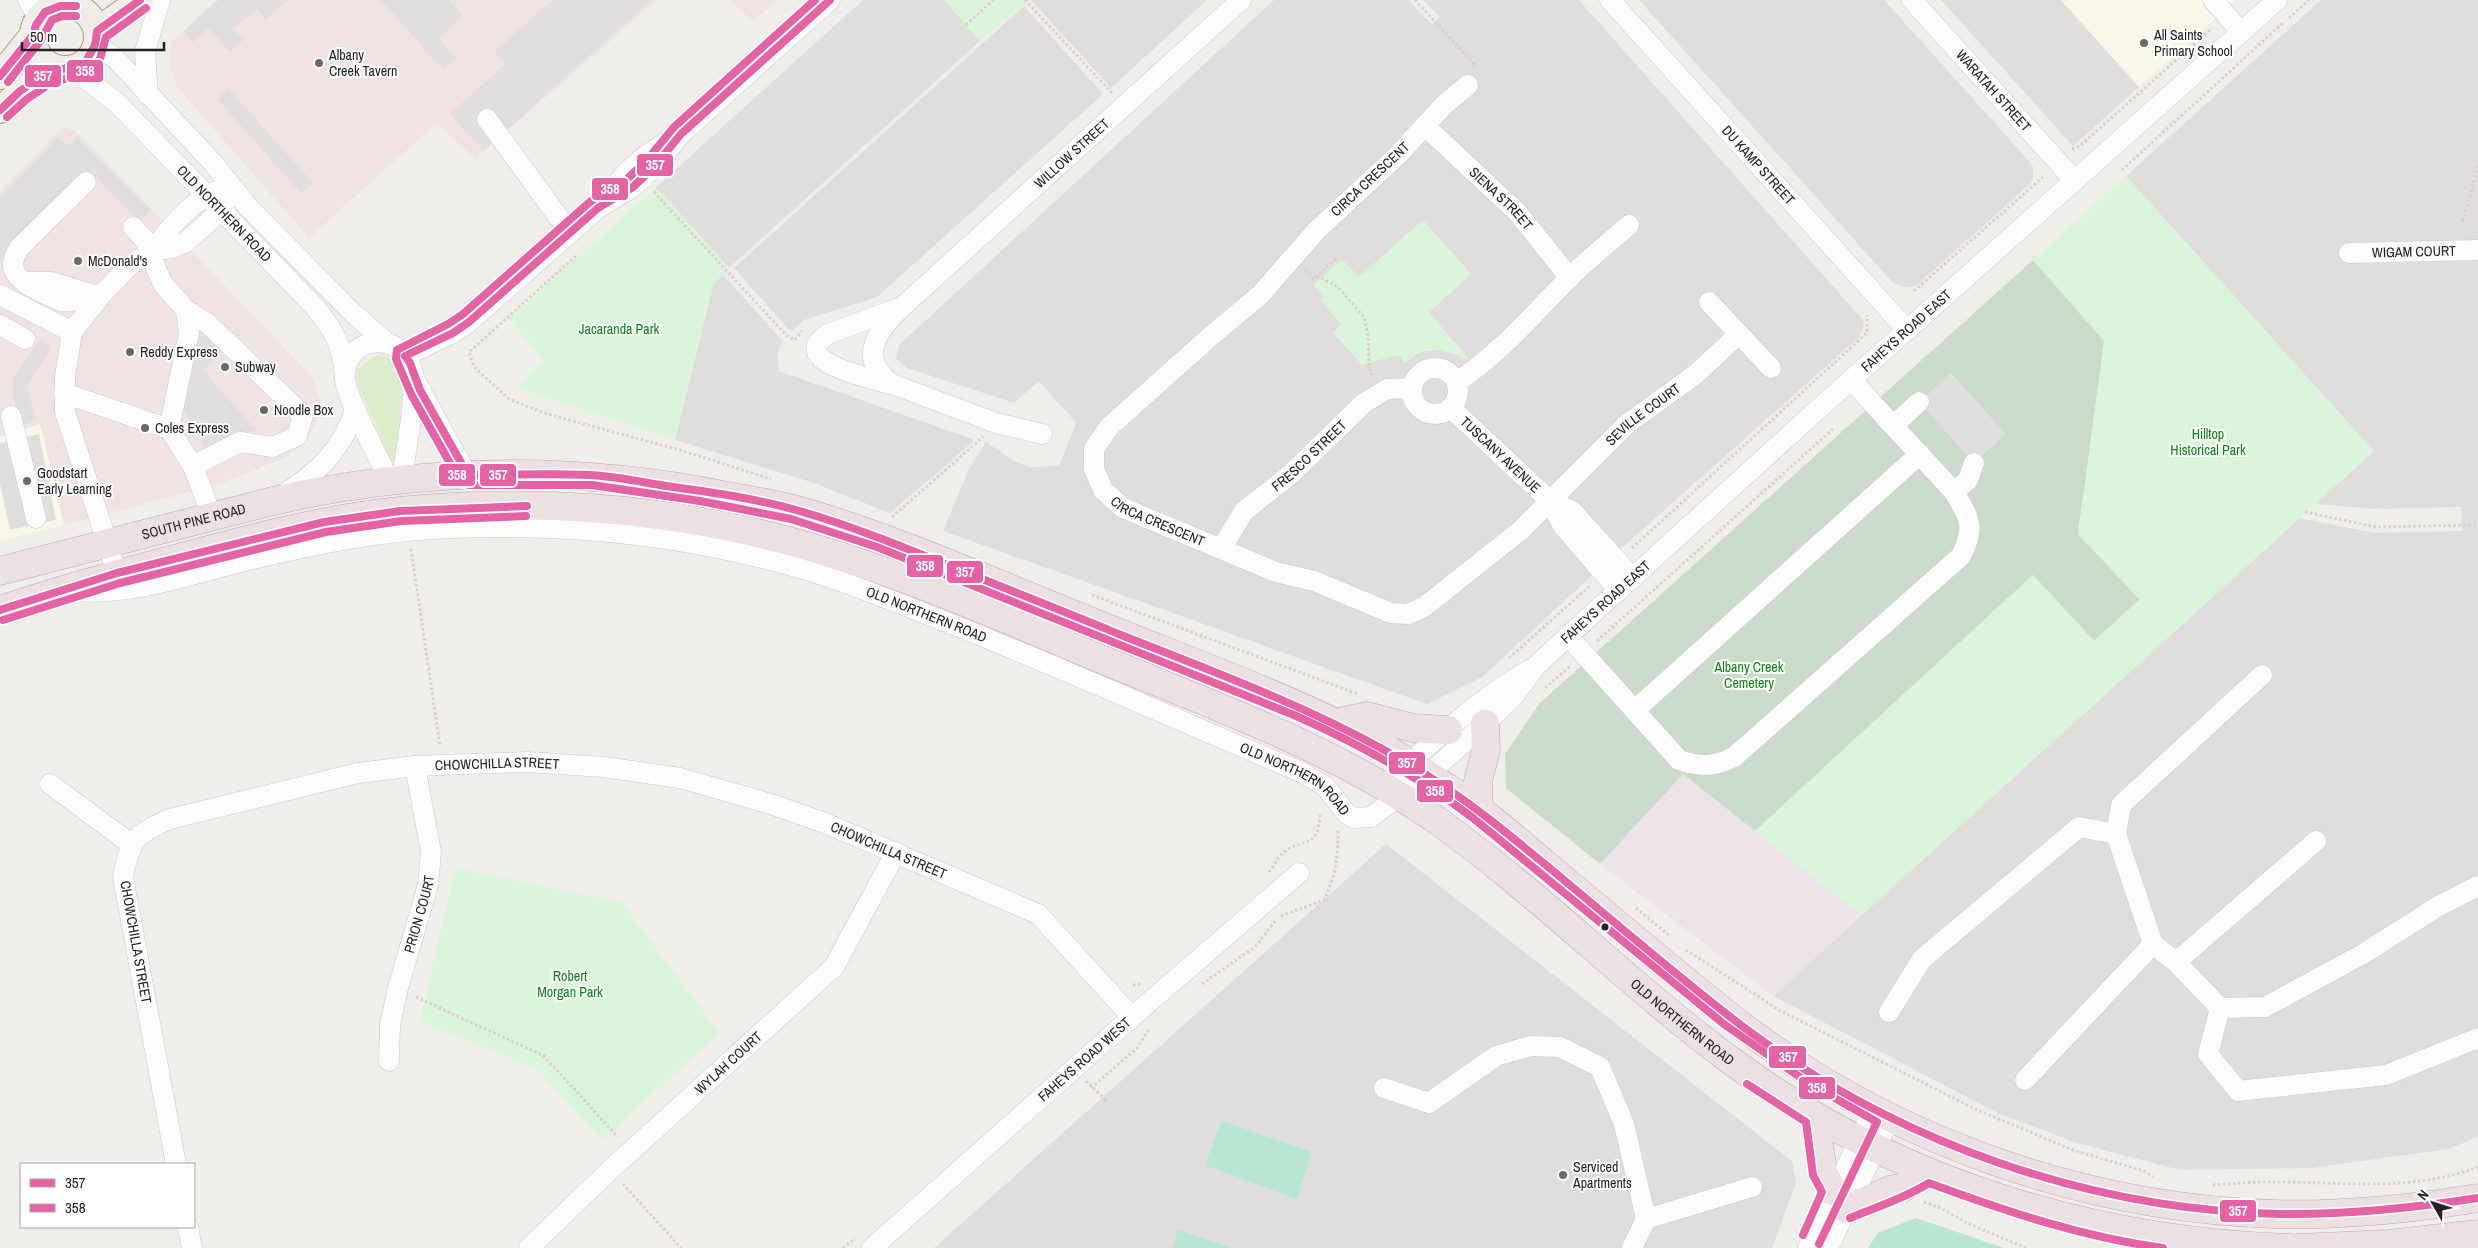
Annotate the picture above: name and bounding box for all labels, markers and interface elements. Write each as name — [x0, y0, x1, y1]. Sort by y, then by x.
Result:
scale bar — [22, 20, 165, 52]
text: 50 m — [30, 26, 57, 47]
place label: All Saints Primary School — [2153, 26, 2232, 60]
marker: All Saints Primary School — [2138, 37, 2150, 49]
place label: Albany Creek Tavern — [328, 46, 397, 80]
street label: WARATAH STREET — [1952, 46, 2035, 135]
marker: Albany Creek Tavern — [313, 57, 325, 69]
line badge: 358 — [66, 59, 104, 83]
text: 358 — [75, 62, 95, 80]
line badge: 357 — [24, 64, 62, 88]
text: 357 — [33, 67, 53, 85]
street label: WILLOW STREET — [1030, 115, 1113, 192]
street label: DU KAMP STREET — [1718, 122, 1799, 208]
street label: CIRCA CRESCENT — [1327, 138, 1413, 220]
line badge: 357 — [636, 153, 674, 177]
text: 357 — [645, 156, 665, 174]
street label: OLD NORTHERN ROAD — [173, 161, 275, 266]
street label: SIENA STREET — [1465, 163, 1537, 233]
line badge: 358 — [591, 177, 629, 201]
text: 358 — [600, 180, 620, 198]
street label: WIGAM COURT — [2372, 242, 2456, 261]
place label: McDonald's — [88, 252, 148, 270]
marker: McDonald's — [72, 255, 84, 267]
street label: FAHEYS ROAD EAST — [1857, 286, 1955, 376]
park label: Jacaranda Park — [579, 320, 659, 338]
place label: Reddy Express — [140, 343, 218, 361]
marker: Reddy Express — [124, 346, 136, 358]
place label: Subway — [235, 358, 276, 376]
marker: Subway — [219, 361, 231, 373]
street label: SEVILLE COURT — [1602, 379, 1684, 449]
place label: Noodle Box — [274, 401, 334, 419]
marker: Noodle Box — [258, 404, 270, 416]
street label: TUSCANY AVENUE — [1457, 412, 1545, 497]
street label: FRESCO STREET — [1268, 416, 1350, 495]
place label: Coles Express — [155, 419, 229, 437]
marker: Coles Express — [139, 422, 151, 434]
park label: Hilltop Historical Park — [2170, 425, 2246, 459]
line badge: 358 — [438, 463, 476, 487]
line badge: 357 — [479, 463, 517, 487]
place label: Goodstart Early Learning — [37, 464, 112, 498]
text: 358 — [447, 466, 467, 484]
text: 357 — [488, 466, 508, 484]
marker: Goodstart Early Learning — [21, 475, 33, 487]
street label: CIRCA CRESCENT — [1107, 492, 1207, 550]
street label: SOUTH PINE ROAD — [140, 499, 248, 543]
line badge: 358 — [906, 554, 944, 578]
text: 358 — [915, 557, 935, 575]
street label: FAHEYS ROAD EAST — [1557, 557, 1654, 647]
line badge: 357 — [946, 560, 984, 584]
text: 357 — [955, 563, 975, 581]
street label: OLD NORTHERN ROAD — [864, 582, 989, 646]
park label: Albany Creek Cemetery — [1714, 658, 1784, 692]
street label: OLD NORTHERN ROAD — [1237, 738, 1354, 819]
line badge: 357 — [1388, 751, 1426, 775]
street label: CHOWCHILLA STREET — [435, 753, 560, 774]
text: 357 — [1397, 754, 1417, 772]
line badge: 358 — [1416, 779, 1454, 803]
text: 358 — [1425, 782, 1445, 800]
street label: CHOWCHILLA STREET — [828, 817, 949, 883]
street label: PRION COURT — [400, 874, 438, 955]
street label: CHOWCHILLA STREET — [116, 879, 156, 1005]
unlabelled marker — [1600, 922, 1610, 932]
park label: Robert Morgan Park — [537, 967, 603, 1001]
street label: OLD NORTHERN ROAD — [1627, 975, 1738, 1069]
street label: FAHEYS ROAD WEST — [1034, 1013, 1134, 1105]
street label: WYLAH COURT — [691, 1028, 766, 1098]
line badge: 357 — [1768, 1045, 1807, 1069]
text: 357 — [1778, 1048, 1798, 1066]
line badge: 358 — [1798, 1076, 1836, 1100]
text: 358 — [1807, 1079, 1827, 1097]
place label: Serviced Apartments — [1572, 1158, 1632, 1192]
legend — [20, 1163, 195, 1228]
marker: Serviced Apartments — [1557, 1169, 1569, 1181]
text: 357 — [65, 1172, 86, 1193]
north arrow — [2408, 1178, 2458, 1228]
text: N — [2413, 1186, 2433, 1204]
text: 358 — [65, 1197, 86, 1218]
line badge: 357 — [2219, 1199, 2257, 1223]
text: 357 — [2228, 1202, 2248, 1220]

